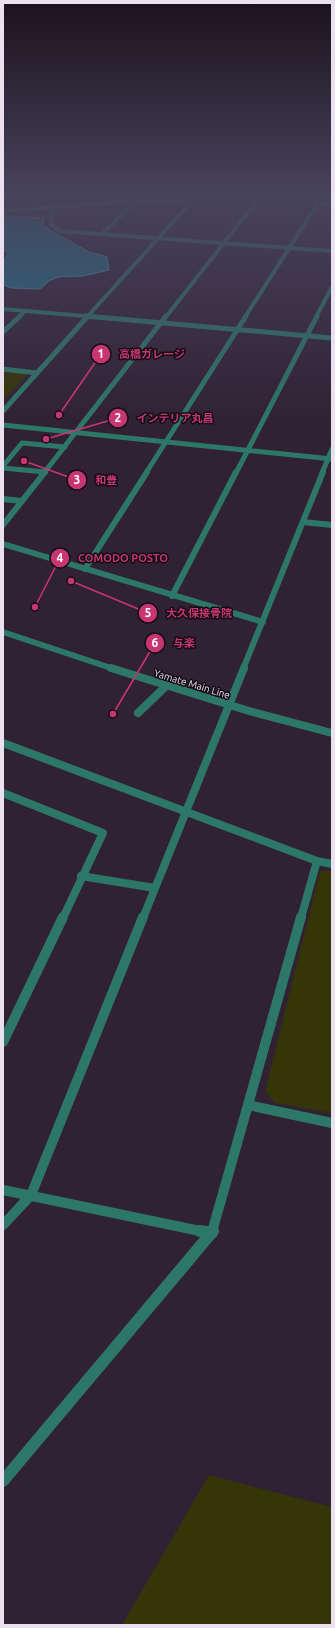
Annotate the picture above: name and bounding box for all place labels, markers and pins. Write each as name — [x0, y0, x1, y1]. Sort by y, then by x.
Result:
callout: 高橋ガレージ — [91, 342, 193, 365]
callout: インテリア丸昌 — [108, 407, 221, 430]
callout: 和豊 — [67, 469, 125, 492]
callout: COMODO POSTO — [50, 546, 175, 569]
callout: 大久保接骨院 — [138, 601, 240, 624]
callout: 与楽 — [145, 631, 203, 654]

